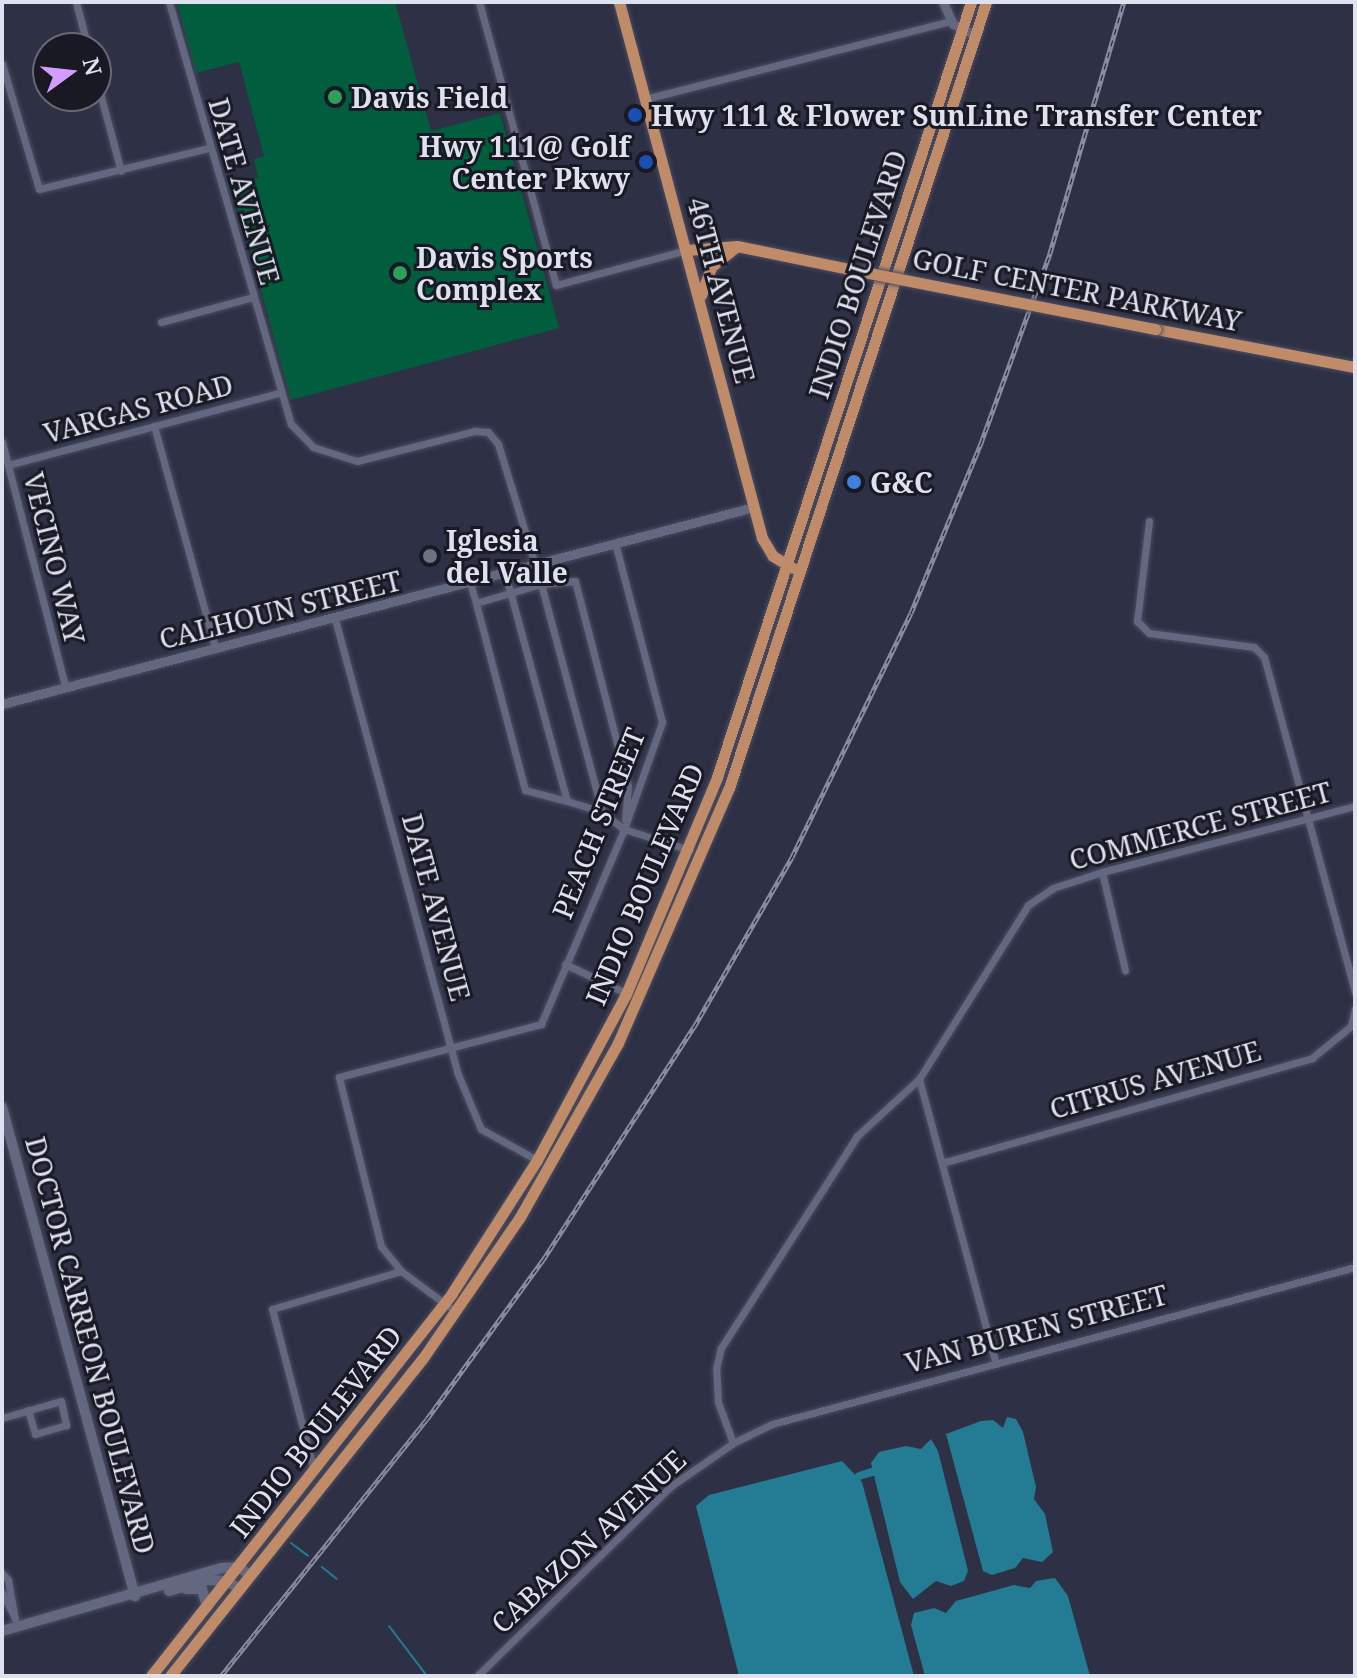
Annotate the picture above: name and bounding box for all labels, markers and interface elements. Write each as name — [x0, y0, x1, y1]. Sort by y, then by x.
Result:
north arrow — [32, 32, 112, 112]
text: N — [77, 54, 110, 79]
place label: Davis Field — [351, 80, 508, 114]
marker: Davis Field — [326, 88, 344, 106]
street label: DATE AVENUE — [202, 94, 288, 288]
place label: Hwy 111 & Flower SunLine Transfer Center — [651, 98, 1262, 132]
marker: Hwy 111 & Flower SunLine Transfer Center — [626, 106, 644, 124]
place label: Hwy 111@ Golf Center Pkwy — [419, 129, 630, 195]
street label: INDIO BOULEVARD — [801, 146, 913, 402]
marker: Hwy 111@ Golf Center Pkwy — [637, 153, 655, 171]
street label: 46TH AVENUE — [681, 194, 763, 386]
place label: Davis Sports Complex — [416, 240, 593, 306]
street label: GOLF CENTER PARKWAY — [910, 241, 1244, 337]
marker: Davis Sports Complex — [391, 264, 409, 282]
street label: VARGAS ROAD — [40, 367, 236, 449]
place label: G&C — [870, 465, 933, 499]
street label: VECINO WAY — [17, 469, 93, 647]
marker: G&C — [845, 473, 863, 491]
place label: Iglesia del Valle — [446, 523, 568, 589]
marker: Iglesia del Valle — [421, 547, 439, 565]
street label: CALHOUN STREET — [155, 563, 405, 655]
street label: PEACH STREET — [545, 723, 651, 923]
street label: INDIO BOULEVARD — [578, 758, 710, 1010]
street label: COMMERCE STREET — [1065, 774, 1335, 876]
street label: DATE AVENUE — [396, 810, 478, 1004]
street label: CITRUS AVENUE — [1046, 1033, 1264, 1125]
street label: DOCTOR CARREON BOULEVARD — [19, 1133, 163, 1557]
street label: VAN BUREN STREET — [901, 1277, 1171, 1379]
street label: INDIO BOULEVARD — [222, 1319, 408, 1543]
street label: CABAZON AVENUE — [484, 1442, 692, 1640]

